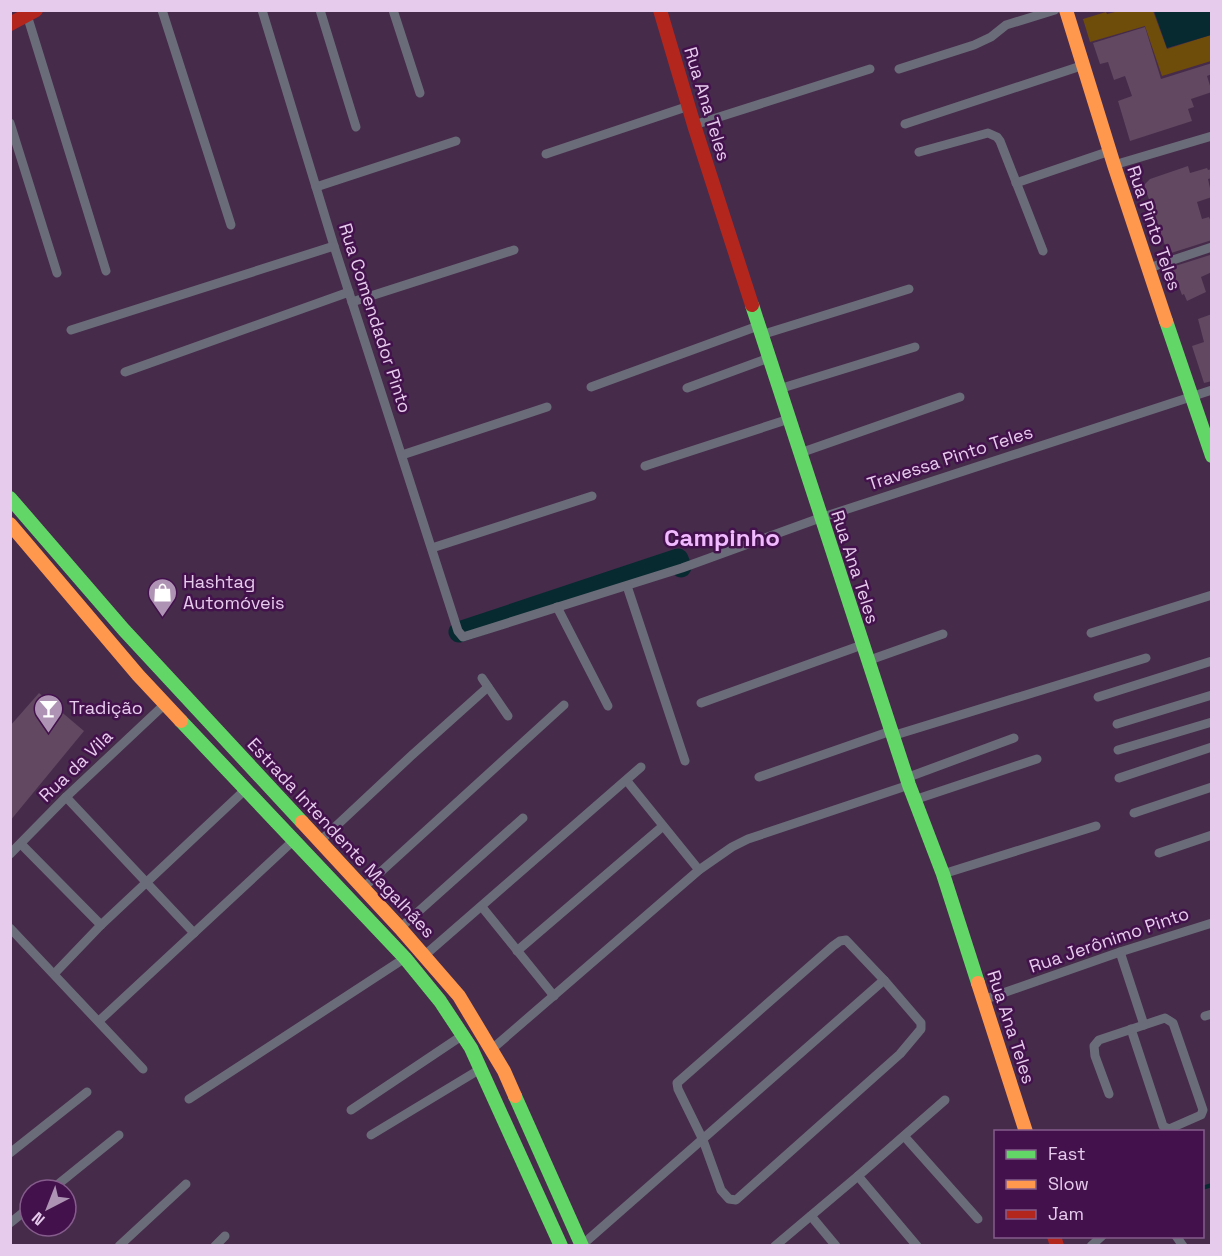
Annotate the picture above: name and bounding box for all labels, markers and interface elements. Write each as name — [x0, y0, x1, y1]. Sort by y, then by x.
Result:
street label: Rua Ana Teles — [679, 44, 736, 164]
street label: Rua Pinto Teles — [1122, 162, 1187, 293]
street label: Rua Comendador Pinto — [334, 220, 417, 416]
street label: Travessa Pinto Teles — [864, 420, 1036, 495]
street label: Rua Ana Teles — [826, 507, 885, 627]
district label: Campinho — [664, 522, 780, 553]
place label: Hashtag Automóveis — [183, 570, 285, 614]
shop icon: Hashtag Automóveis — [146, 576, 178, 618]
bar icon: Tradição — [32, 692, 64, 734]
place label: Tradição — [69, 696, 143, 719]
street label: Rua da Vila — [34, 725, 117, 807]
street label: Estrada Intendente Magalhães — [243, 733, 440, 942]
street label: Rua Jerônimo Pinto — [1026, 901, 1192, 978]
street label: Rua Ana Teles — [982, 967, 1041, 1087]
legend — [994, 1130, 1204, 1238]
text: Fast — [1048, 1142, 1085, 1165]
text: Slow — [1048, 1172, 1089, 1195]
north arrow — [18, 1178, 78, 1238]
text: Jam — [1048, 1202, 1084, 1225]
text: N — [27, 1207, 49, 1230]

